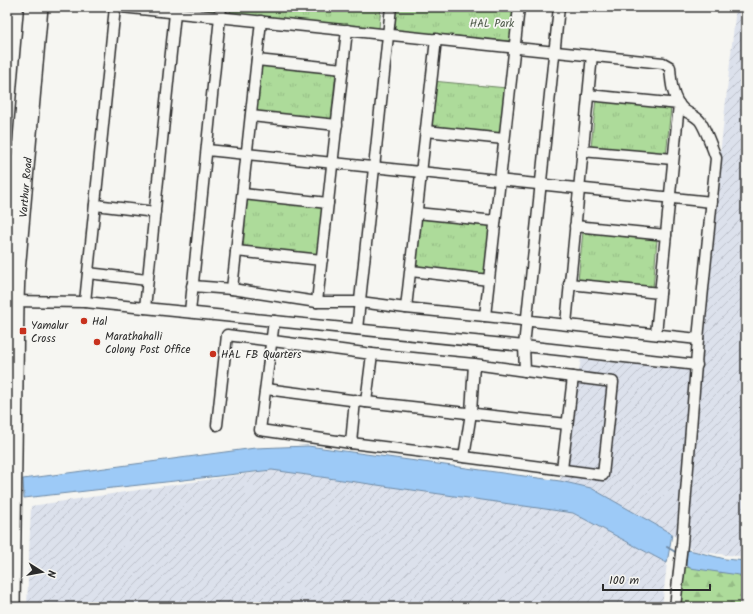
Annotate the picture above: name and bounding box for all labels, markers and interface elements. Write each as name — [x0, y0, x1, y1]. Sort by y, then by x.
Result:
park label: HAL Park — [470, 15, 515, 33]
street label: Varthur Road — [15, 156, 38, 218]
place label: Hal — [92, 313, 108, 331]
marker: Hal — [79, 316, 89, 326]
place label: Yamalur Cross — [31, 317, 69, 348]
marker: Yamalur Cross — [18, 326, 28, 336]
place label: Marathahalli Colony Post Office — [105, 328, 191, 359]
marker: Marathahalli Colony Post Office — [92, 337, 102, 347]
place label: HAL FB Quarters — [221, 346, 302, 364]
marker: HAL FB Quarters — [208, 349, 218, 359]
north arrow — [22, 552, 62, 592]
scale bar — [603, 566, 710, 592]
text: N — [41, 569, 60, 579]
text: 100 m — [609, 571, 640, 590]

